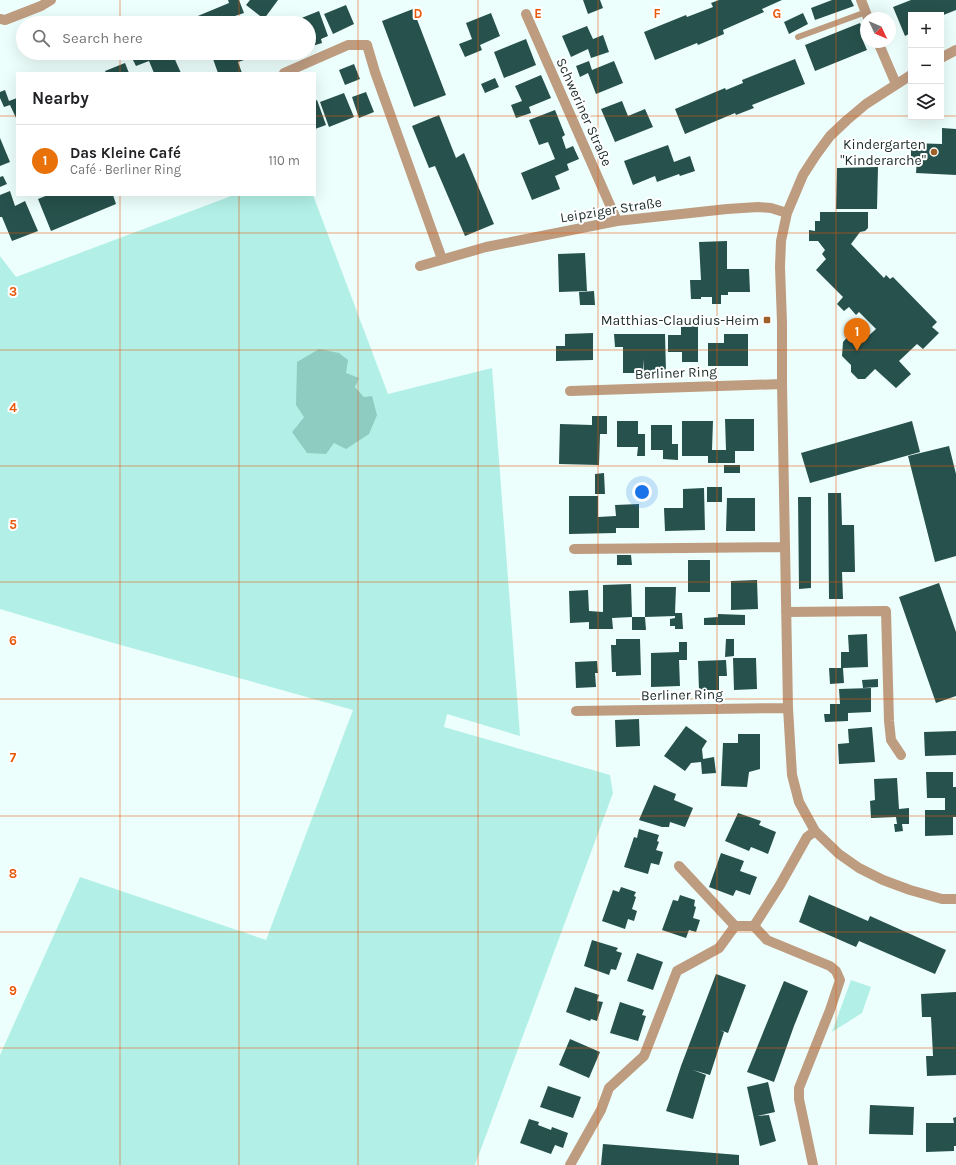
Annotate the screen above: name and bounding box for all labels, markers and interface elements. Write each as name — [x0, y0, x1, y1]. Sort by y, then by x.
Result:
text: D — [414, 6, 423, 21]
text: E — [534, 6, 542, 21]
text: F — [653, 6, 661, 21]
text: G — [773, 6, 781, 21]
north arrow — [860, 12, 896, 48]
map controls — [908, 12, 944, 120]
button: + — [908, 12, 944, 48]
search box — [16, 16, 316, 60]
icon: search — [30, 27, 52, 49]
text: Search here — [62, 29, 143, 47]
button: − — [908, 48, 944, 84]
street label: Schweriner Straße — [552, 55, 616, 169]
button: layers — [908, 84, 944, 120]
text: Nearby — [32, 88, 89, 108]
place label: Kindergarten "Kinderarche" — [840, 136, 926, 169]
text: Das Kleine Café — [70, 144, 181, 162]
marker: Kindergarten "Kinderarche" — [929, 147, 939, 157]
text: 1 — [43, 153, 47, 168]
text: 110 m — [268, 153, 300, 168]
text: Café · Berliner Ring — [70, 162, 181, 177]
street label: Leipziger Straße — [559, 194, 663, 226]
text: 3 — [9, 284, 17, 299]
place label: Matthias-Claudius-Heim — [601, 312, 759, 329]
marker: Matthias-Claudius-Heim — [762, 315, 772, 325]
pin: 1 — [844, 318, 870, 351]
street label: Berliner Ring — [635, 363, 717, 383]
text: 4 — [9, 400, 17, 415]
your location — [632, 482, 652, 502]
text: 5 — [9, 517, 17, 532]
text: 6 — [9, 633, 17, 648]
street label: Berliner Ring — [641, 686, 723, 704]
text: 7 — [10, 750, 17, 765]
text: 8 — [9, 866, 17, 881]
text: 9 — [9, 983, 17, 998]

